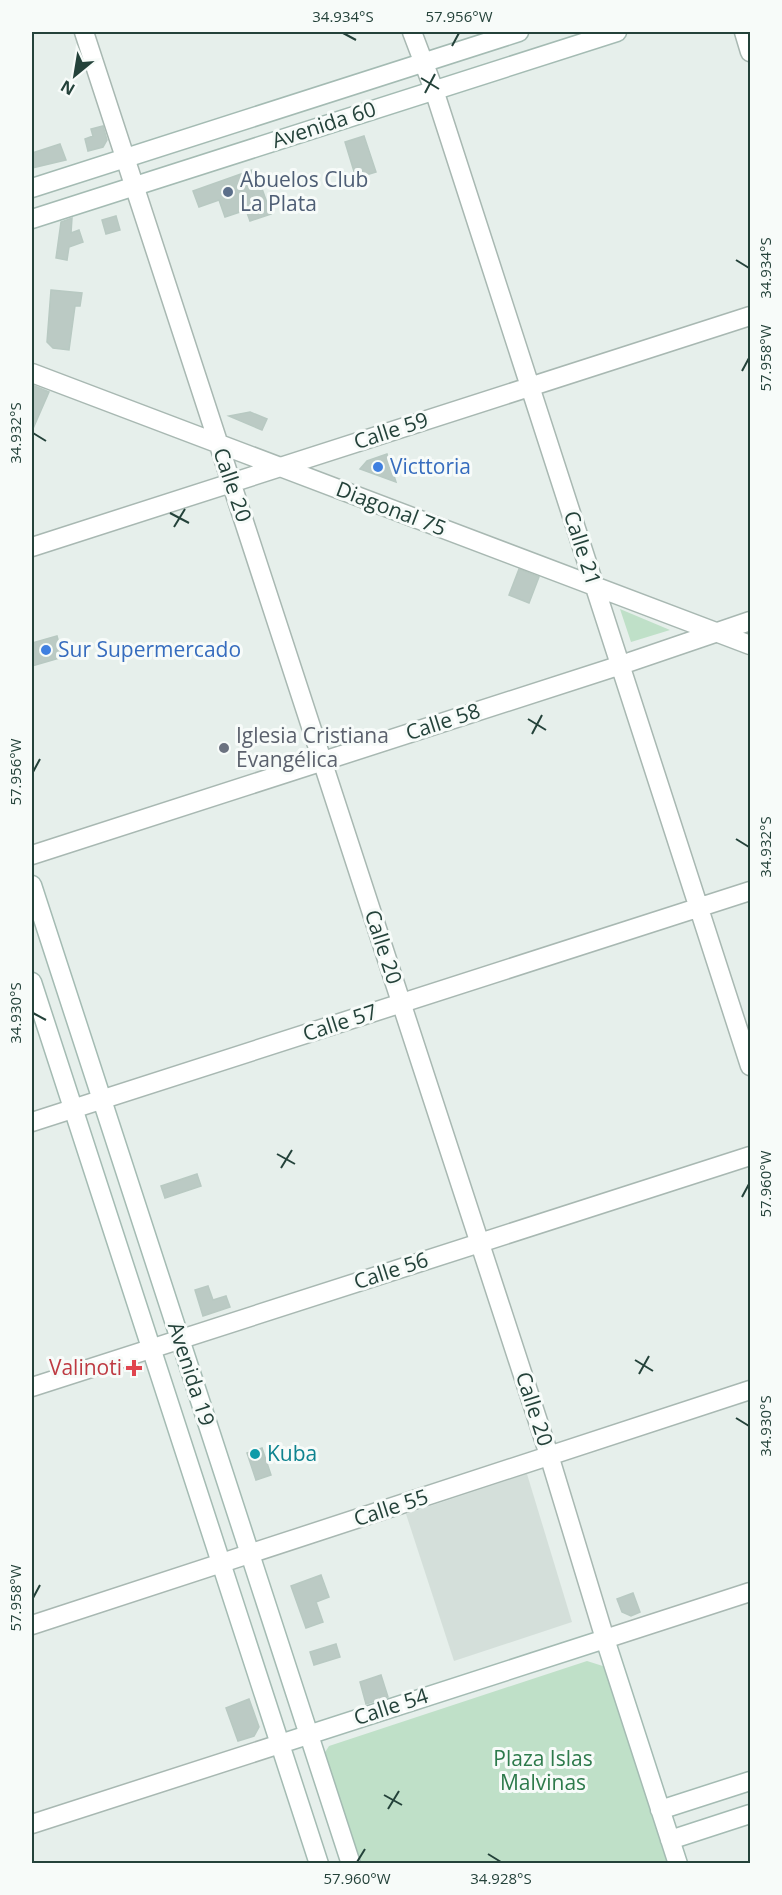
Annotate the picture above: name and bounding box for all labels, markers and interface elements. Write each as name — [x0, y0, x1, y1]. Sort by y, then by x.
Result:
text: 34.934°S — [312, 6, 374, 26]
text: 57.956°W — [425, 6, 493, 26]
north arrow — [45, 45, 105, 105]
text: N — [56, 75, 79, 101]
street label: Avenida 60 — [268, 94, 379, 154]
place label: Abuelos Club La Plata — [240, 165, 368, 217]
marker: Abuelos Club La Plata — [221, 185, 235, 199]
text: 34.934°S — [755, 237, 775, 299]
text: 57.958°W — [755, 324, 775, 392]
text: 34.932°S — [5, 402, 25, 464]
street label: Calle 59 — [350, 405, 432, 455]
street label: Calle 20 — [207, 444, 259, 526]
place label: Victtoria — [390, 452, 471, 480]
marker: Victtoria — [371, 460, 385, 474]
street label: Diagonal 75 — [332, 474, 450, 542]
street label: Calle 21 — [558, 507, 608, 589]
place label: Sur Supermercado — [58, 635, 241, 663]
marker: Sur Supermercado — [39, 643, 53, 657]
street label: Calle 58 — [402, 696, 484, 746]
place label: Iglesia Cristiana Evangélica — [236, 721, 389, 773]
text: 57.956°W — [5, 738, 25, 806]
marker: Iglesia Cristiana Evangélica — [217, 741, 231, 755]
text: 34.932°S — [755, 816, 775, 878]
street label: Calle 20 — [359, 906, 409, 988]
text: 34.930°S — [5, 982, 25, 1044]
street label: Calle 57 — [299, 997, 381, 1047]
text: 57.960°W — [755, 1150, 775, 1218]
street label: Calle 56 — [350, 1245, 432, 1295]
street label: Avenida 19 — [162, 1318, 222, 1429]
place label: Valinoti — [49, 1353, 122, 1381]
marker: Valinoti — [127, 1361, 141, 1375]
street label: Calle 20 — [510, 1368, 560, 1450]
text: 34.930°S — [755, 1395, 775, 1457]
place label: Kuba — [267, 1439, 317, 1467]
marker: Kuba — [248, 1447, 262, 1461]
street label: Calle 55 — [350, 1482, 432, 1532]
text: 57.958°W — [5, 1564, 25, 1632]
street label: Calle 54 — [350, 1681, 432, 1731]
park label: Plaza Islas Malvinas — [493, 1744, 593, 1796]
text: 57.960°W — [323, 1868, 391, 1888]
text: 34.928°S — [470, 1868, 532, 1888]

